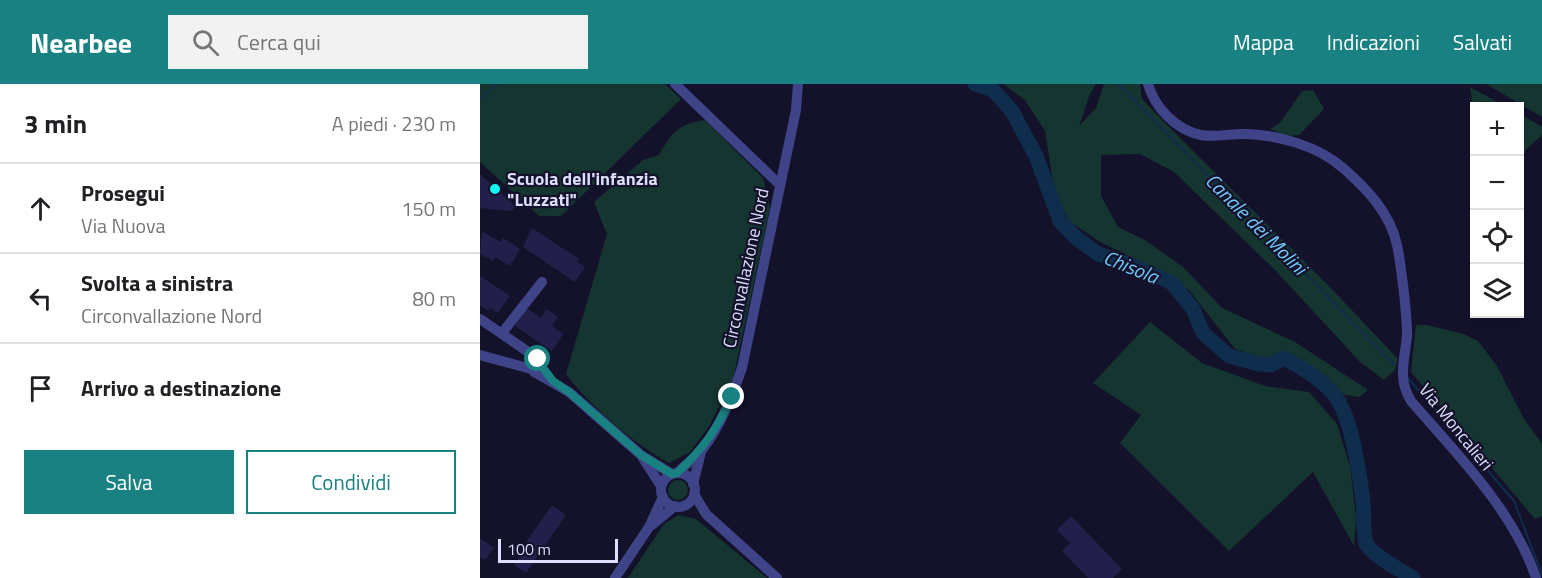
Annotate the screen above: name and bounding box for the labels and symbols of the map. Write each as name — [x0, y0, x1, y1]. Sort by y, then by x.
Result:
place label: Scuola dell'infanzia "Luzzati" — [507, 165, 658, 213]
water label: Canale dei Molini — [1198, 166, 1317, 284]
marker: Scuola dell'infanzia "Luzzati" — [488, 182, 502, 196]
street label: Circonvallazione Nord — [715, 185, 776, 350]
water label: Chisola — [1099, 241, 1164, 292]
route start — [524, 345, 550, 371]
street label: Via Moncalieri — [1413, 377, 1500, 476]
route end — [718, 383, 744, 409]
scale bar — [498, 536, 618, 564]

